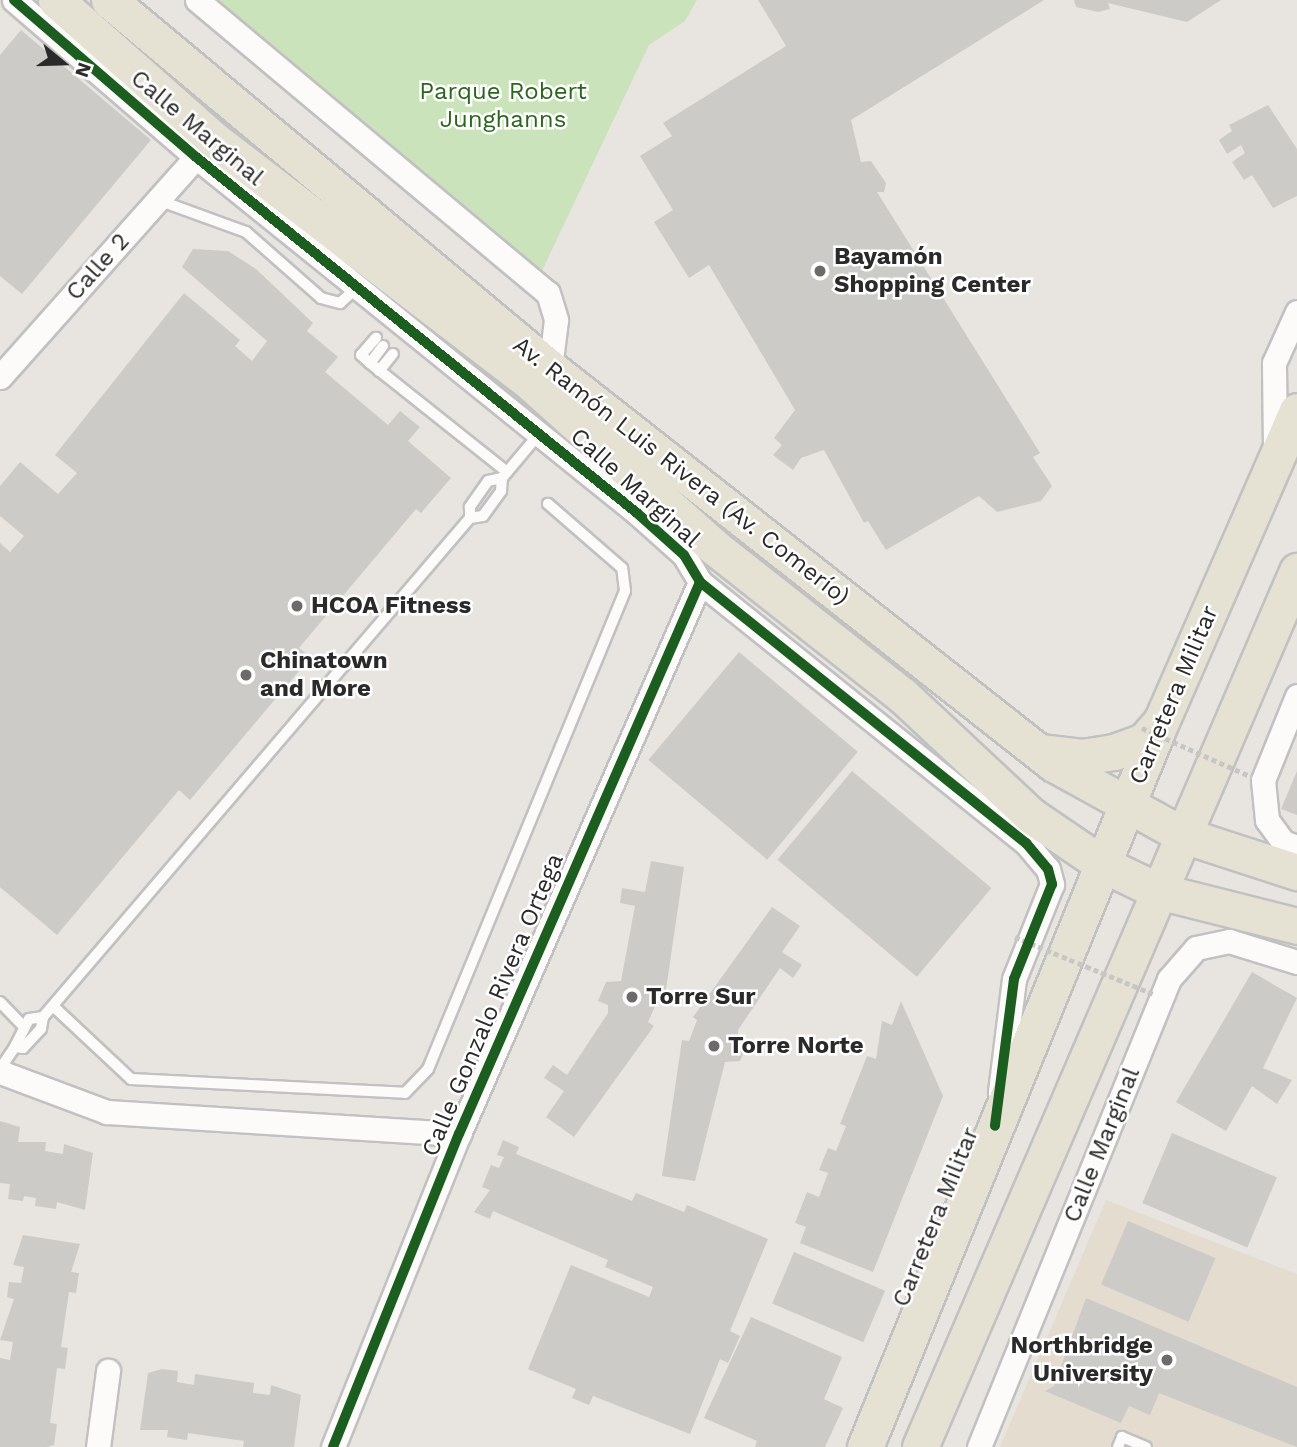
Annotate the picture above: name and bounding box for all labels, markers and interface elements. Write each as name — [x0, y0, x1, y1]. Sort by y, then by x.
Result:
north arrow — [28, 28, 98, 98]
text: N — [70, 60, 96, 80]
street label: Calle Marginal — [125, 64, 269, 192]
park label: Parque Robert Junghanns — [419, 78, 587, 134]
street label: Calle 2 — [60, 227, 136, 307]
place label: Bayamón Shopping Center — [834, 243, 1031, 299]
marker: Bayamón Shopping Center — [812, 263, 828, 279]
street label: Av. Ramón Luis Rivera (Av. Comerío) — [507, 330, 855, 612]
street label: Calle Marginal — [564, 422, 706, 554]
place label: HCOA Fitness — [311, 592, 472, 620]
marker: HCOA Fitness — [289, 598, 305, 614]
street label: Carretera Militar — [1123, 601, 1225, 789]
place label: Chinatown and More — [260, 647, 388, 703]
marker: Chinatown and More — [238, 667, 254, 683]
street label: Calle Gonzalo Rivera Ortega — [416, 849, 570, 1161]
place label: Torre Sur — [646, 983, 756, 1011]
marker: Torre Sur — [624, 989, 640, 1005]
place label: Torre Norte — [728, 1032, 864, 1060]
marker: Torre Norte — [706, 1038, 722, 1054]
street label: Calle Marginal — [1058, 1063, 1146, 1227]
street label: Carretera Militar — [887, 1123, 985, 1311]
place label: Northbridge University — [1010, 1332, 1153, 1388]
marker: Northbridge University — [1159, 1352, 1175, 1368]

